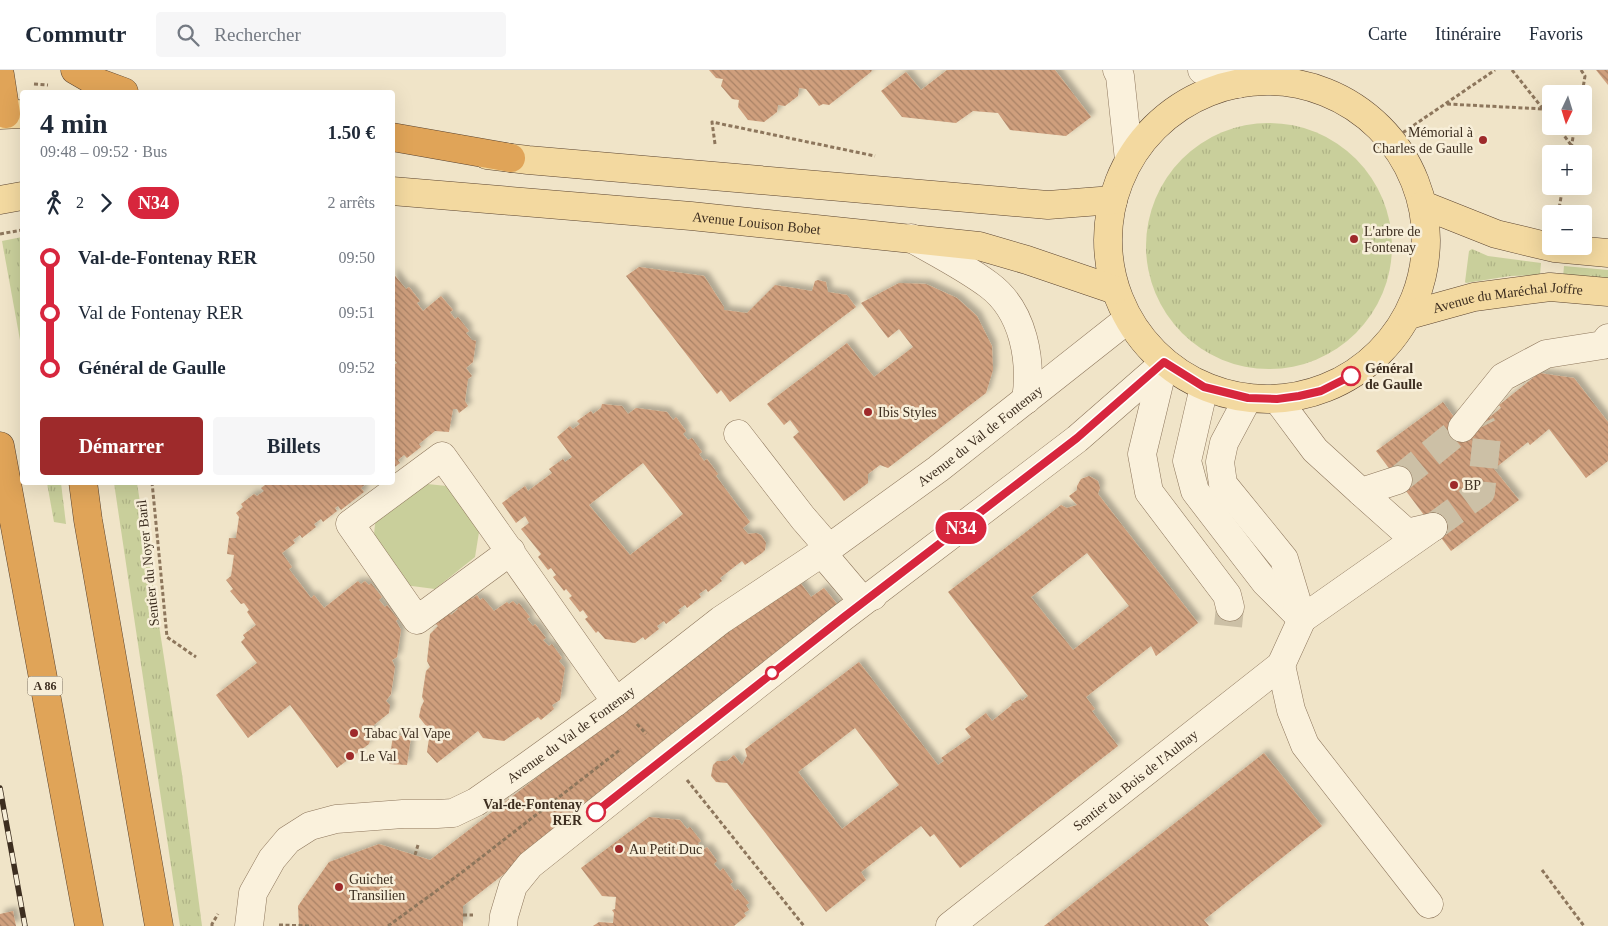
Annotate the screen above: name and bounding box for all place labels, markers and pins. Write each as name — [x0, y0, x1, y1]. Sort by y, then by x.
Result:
place label: Mémorial à Charles de Gaulle — [1373, 125, 1474, 156]
marker: Mémorial à Charles de Gaulle — [1477, 134, 1489, 146]
place label: L'arbre de Fontenay — [1364, 224, 1421, 255]
marker: L'arbre de Fontenay — [1348, 233, 1360, 245]
place label: Général de Gaulle — [1365, 361, 1422, 392]
marker: Général de Gaulle — [1341, 366, 1361, 386]
place label: Ibis Styles — [878, 405, 937, 420]
marker: Ibis Styles — [862, 406, 874, 418]
place label: BP — [1464, 478, 1481, 493]
marker: BP — [1448, 479, 1460, 491]
unlabelled marker — [765, 666, 779, 680]
place label: Tabac Val Vape — [364, 726, 450, 741]
marker: Tabac Val Vape — [348, 727, 360, 739]
place label: Le Val — [360, 749, 397, 764]
marker: Le Val — [344, 750, 356, 762]
place label: Val-de-Fontenay RER — [483, 797, 583, 828]
marker: Val-de-Fontenay RER — [586, 802, 606, 822]
place label: Au Petit Duc — [629, 842, 702, 857]
marker: Au Petit Duc — [613, 843, 625, 855]
place label: Guichet Transilien — [349, 872, 405, 903]
marker: Guichet Transilien — [333, 881, 345, 893]

